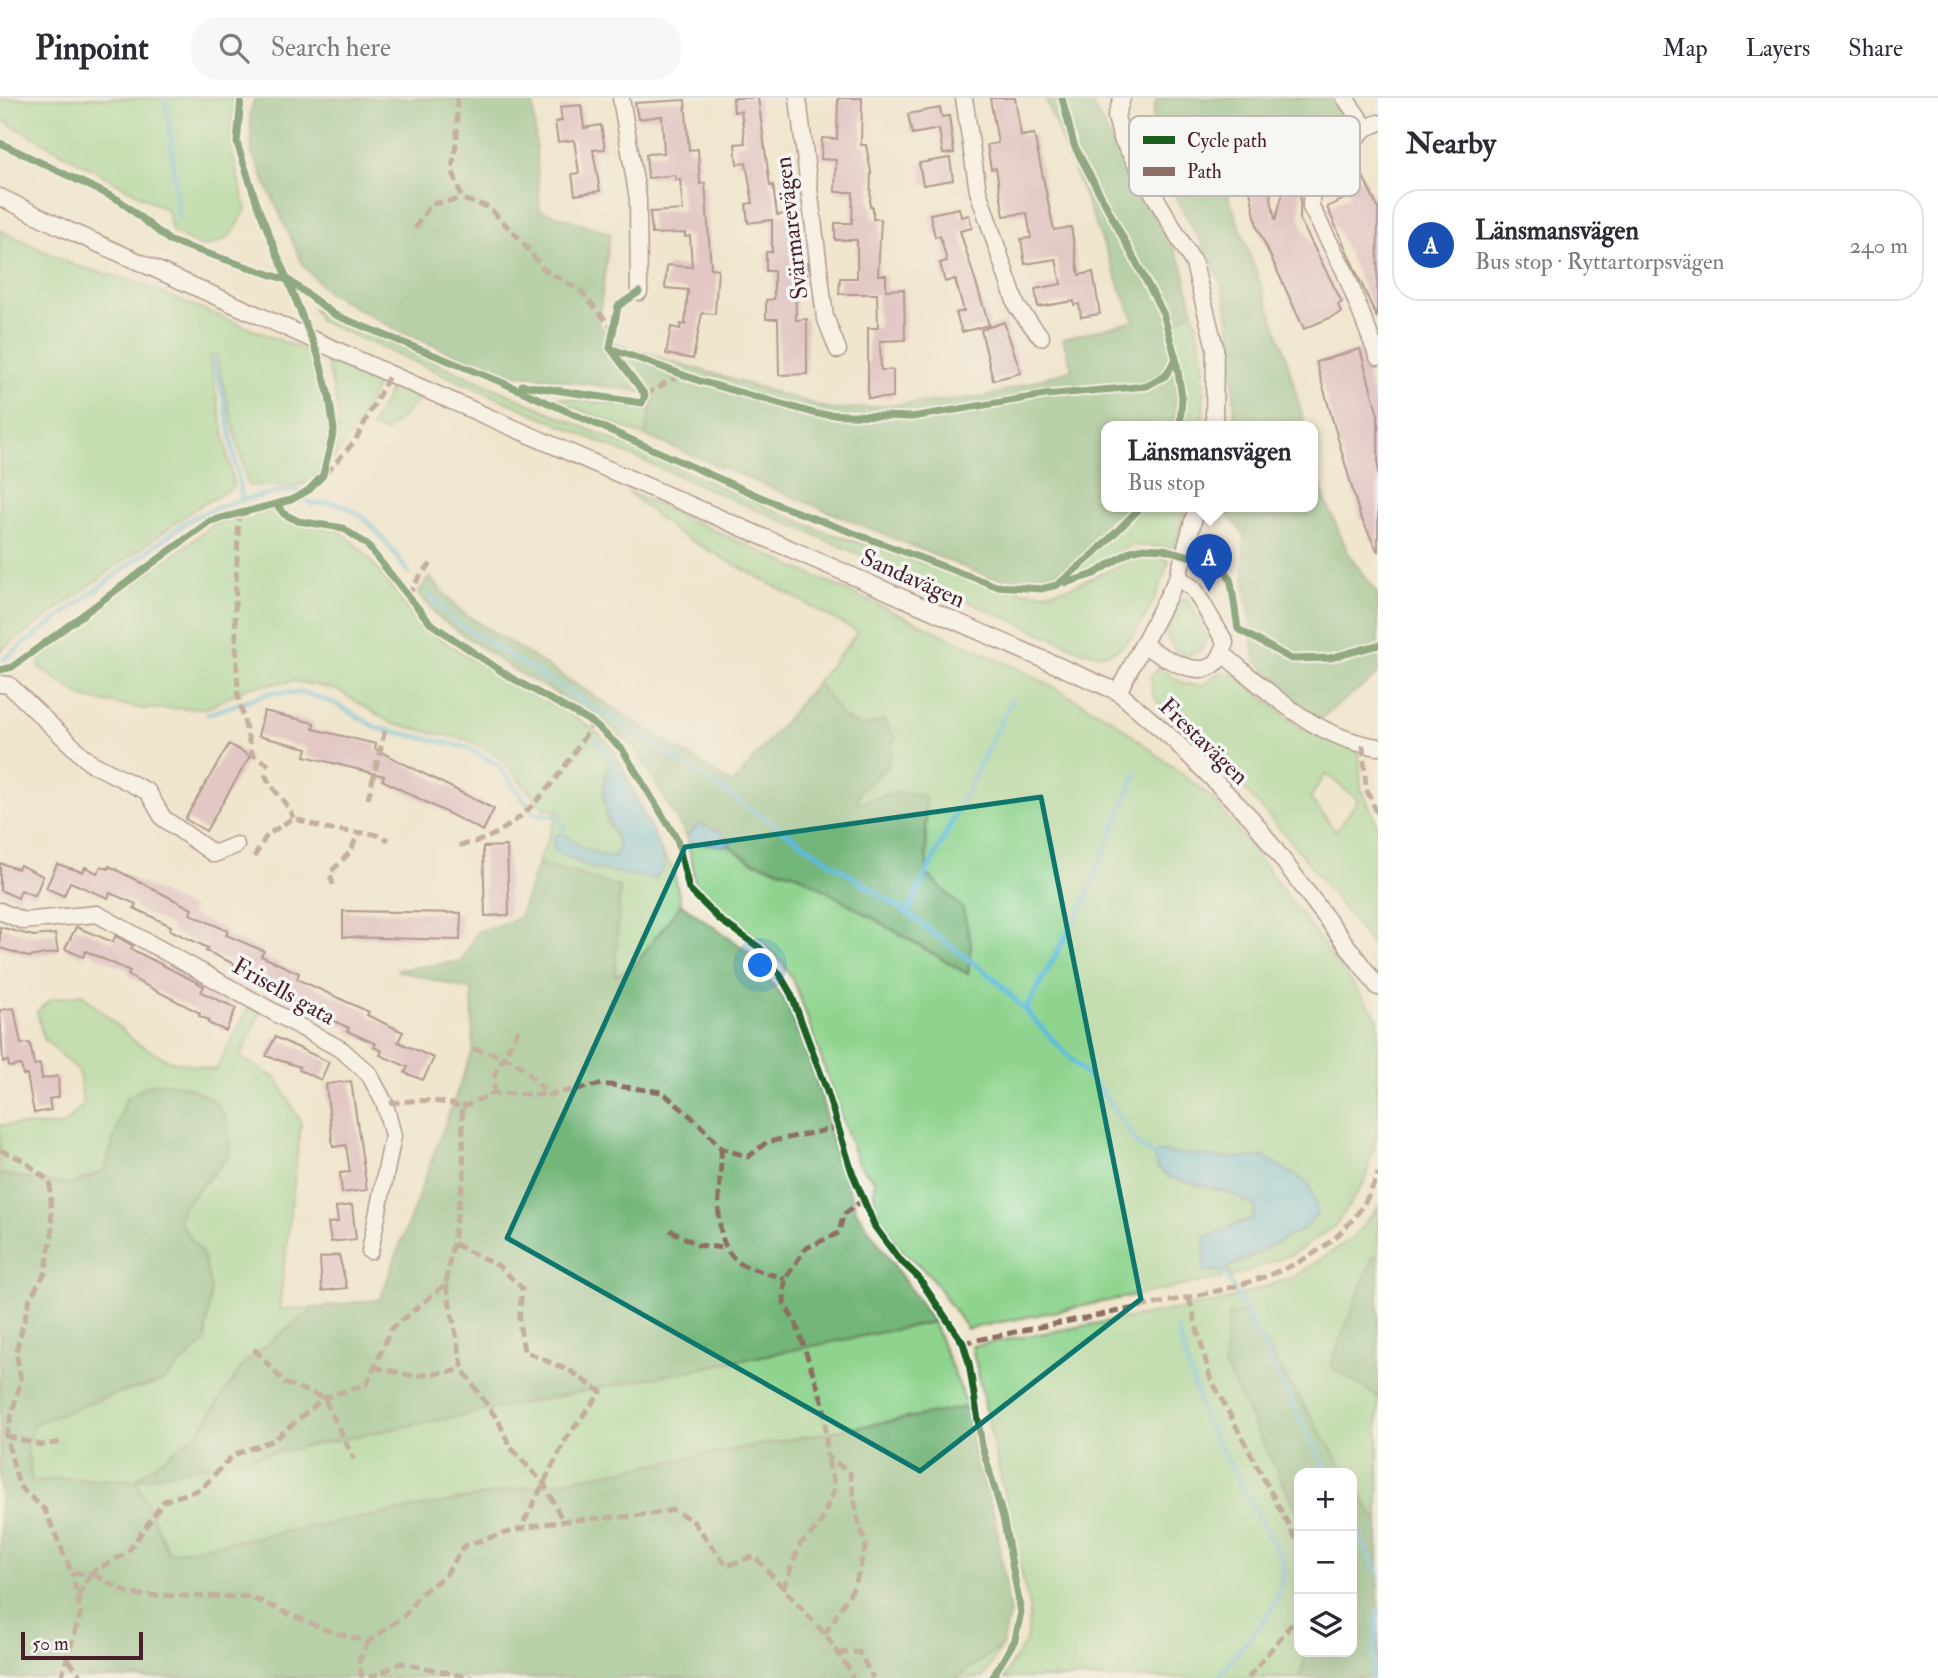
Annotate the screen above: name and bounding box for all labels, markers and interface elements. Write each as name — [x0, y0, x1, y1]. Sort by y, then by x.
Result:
search box — [191, 17, 681, 80]
text: Pinpoint — [35, 28, 149, 69]
icon: search — [215, 29, 253, 67]
text: Search here — [271, 32, 391, 64]
text: Map — [1663, 33, 1708, 64]
text: Layers — [1746, 33, 1810, 64]
text: Share — [1848, 33, 1903, 64]
legend — [1129, 116, 1360, 196]
text: Nearby — [1406, 125, 1496, 162]
text: Cycle path — [1187, 129, 1267, 154]
street label: Svärmarevägen — [767, 155, 816, 301]
text: Path — [1187, 160, 1222, 184]
text: Länsmansvägen — [1475, 215, 1639, 247]
text: A — [1424, 231, 1438, 260]
text: 240 m — [1849, 231, 1908, 260]
text: Bus stop · Ryttartorpsvägen — [1475, 247, 1724, 276]
popup — [1101, 421, 1318, 512]
text: Länsmansvägen — [1128, 436, 1291, 468]
text: Bus stop — [1128, 468, 1205, 497]
pin: A — [1186, 534, 1232, 592]
street label: Sandavägen — [856, 542, 970, 615]
street label: Frestavägen — [1152, 691, 1255, 792]
your location — [743, 948, 777, 982]
street label: Frisells gata — [227, 950, 342, 1033]
map controls — [1294, 1468, 1357, 1657]
button: + — [1294, 1468, 1357, 1531]
button: − — [1294, 1531, 1357, 1594]
button: layers — [1294, 1594, 1357, 1657]
scale bar — [21, 1629, 144, 1661]
text: 50 m — [32, 1632, 69, 1656]

